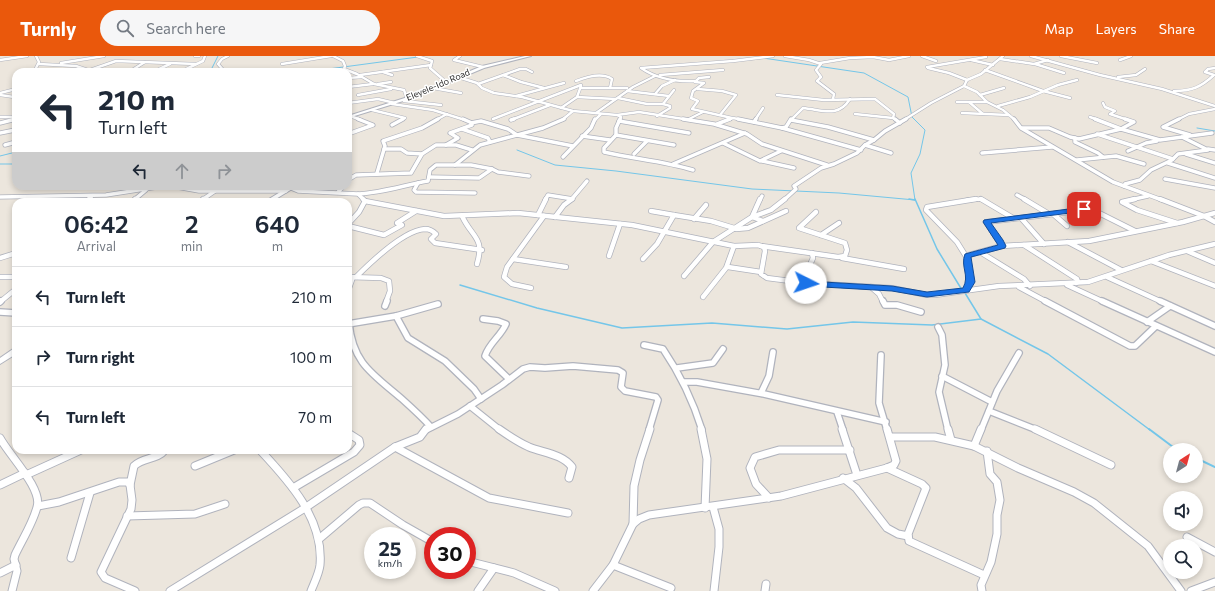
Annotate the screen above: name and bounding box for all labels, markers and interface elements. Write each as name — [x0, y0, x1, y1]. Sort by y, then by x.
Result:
search box — [100, 10, 380, 46]
text: Turnly — [20, 17, 76, 40]
icon: search — [114, 17, 136, 39]
text: Search here — [146, 19, 226, 37]
text: Map — [1045, 20, 1073, 37]
text: Layers — [1095, 20, 1137, 37]
text: Share — [1159, 20, 1195, 37]
street label: Eleyele-Ido Road — [404, 66, 471, 103]
text: 210 m — [98, 82, 175, 116]
icon: left — [32, 84, 84, 136]
text: Turn left — [98, 116, 167, 138]
icon: left — [129, 160, 151, 182]
icon: ahead — [171, 160, 193, 182]
icon: right — [213, 160, 235, 182]
pin — [1067, 192, 1101, 226]
icon: arrive — [1073, 198, 1095, 220]
text: 06:42 — [64, 209, 129, 238]
text: 2 — [185, 209, 198, 238]
text: 640 — [255, 209, 300, 238]
text: Arrival — [77, 238, 116, 254]
text: min — [181, 238, 203, 254]
text: m — [272, 238, 283, 254]
position arrow — [785, 262, 827, 304]
icon: left — [32, 286, 54, 308]
text: Turn left — [66, 288, 125, 306]
text: 210 m — [292, 288, 332, 306]
icon: right — [32, 346, 54, 368]
text: Turn right — [66, 348, 135, 366]
text: 100 m — [290, 348, 332, 366]
icon: left — [32, 406, 54, 428]
text: Turn left — [66, 408, 125, 426]
text: 70 m — [298, 408, 332, 426]
north arrow — [1163, 443, 1203, 483]
map controls — [1163, 443, 1203, 579]
button: sound — [1163, 491, 1203, 531]
speed limit sign: 30 — [424, 527, 476, 579]
text: 25 — [378, 536, 402, 560]
button: search — [1163, 539, 1203, 579]
text: km/h — [378, 557, 402, 569]

